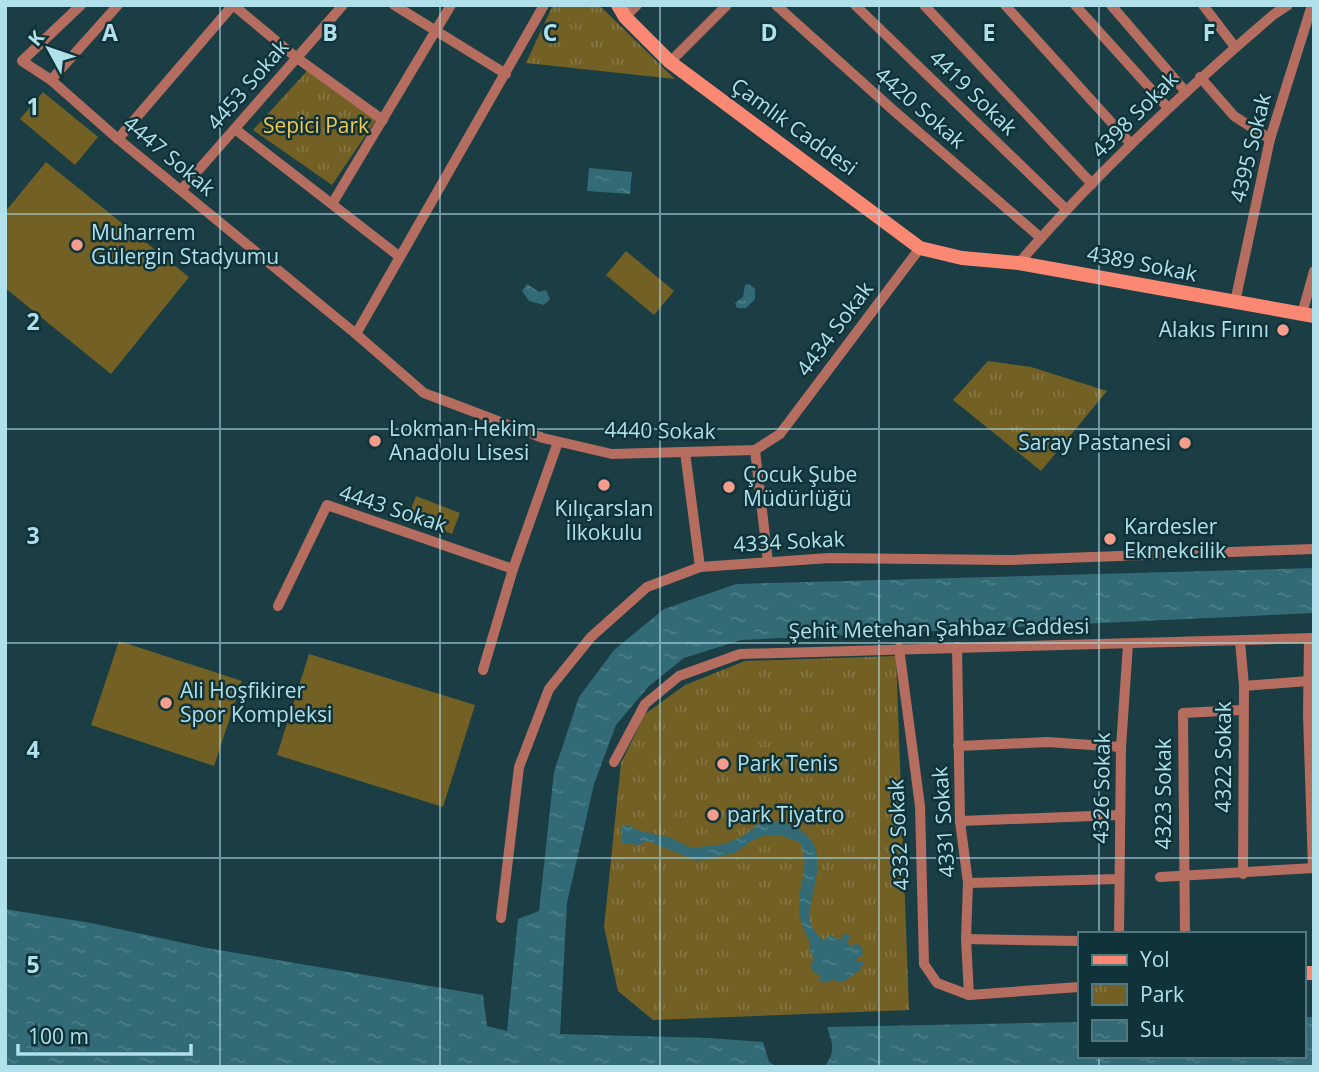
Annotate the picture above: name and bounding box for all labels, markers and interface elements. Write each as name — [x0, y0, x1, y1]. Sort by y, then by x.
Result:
north arrow — [14, 14, 84, 84]
text: A — [102, 16, 118, 48]
text: B — [322, 16, 338, 48]
text: C — [543, 16, 557, 48]
text: D — [760, 16, 778, 48]
text: E — [983, 16, 995, 48]
text: F — [1203, 16, 1215, 48]
text: K — [22, 25, 50, 51]
street label: 4453 Sokak — [200, 33, 294, 136]
street label: 4419 Sokak — [924, 44, 1023, 141]
street label: 4420 Sokak — [869, 60, 972, 154]
street label: 4398 Sokak — [1085, 65, 1184, 164]
street label: Çamlık Caddesi — [726, 71, 863, 181]
text: 1 — [26, 90, 40, 122]
street label: 4395 Sokak — [1223, 90, 1277, 205]
street label: 4447 Sokak — [118, 109, 221, 202]
park label: Sepici Park — [263, 111, 369, 139]
place label: Muharrem Gülergin Stadyumu — [91, 218, 279, 270]
marker: Muharrem Gülergin Stadyumu — [69, 237, 85, 253]
street label: 4389 Sokak — [1085, 239, 1200, 287]
street label: 4434 Sokak — [790, 275, 879, 381]
text: 2 — [26, 305, 40, 337]
place label: Alakıs Fırını — [1159, 315, 1269, 343]
marker: Alakıs Fırını — [1275, 322, 1291, 338]
place label: Lokman Hekim Anadolu Lisesi — [389, 414, 536, 466]
street label: 4440 Sokak — [604, 415, 716, 445]
place label: Saray Pastanesi — [1018, 428, 1171, 456]
marker: Lokman Hekim Anadolu Lisesi — [367, 433, 383, 449]
marker: Saray Pastanesi — [1177, 435, 1193, 451]
place label: Çocuk Şube Müdürlüğü — [743, 460, 857, 512]
marker: Kılıçarslan İlkokulu — [596, 477, 612, 493]
street label: 4443 Sokak — [336, 478, 451, 539]
marker: Çocuk Şube Müdürlüğü — [721, 479, 737, 495]
place label: Kılıçarslan İlkokulu — [555, 494, 653, 546]
place label: Kardesler Ekmekcilik — [1124, 512, 1226, 564]
text: 3 — [26, 519, 40, 551]
street label: 4334 Sokak — [733, 524, 845, 558]
marker: Kardesler Ekmekcilik — [1102, 531, 1118, 547]
street label: Şehit Metehan Şahbaz Caddesi — [788, 611, 1090, 645]
place label: Ali Hoşfikirer Spor Kompleksi — [180, 676, 332, 728]
marker: Ali Hoşfikirer Spor Kompleksi — [158, 695, 174, 711]
street label: 4322 Sokak — [1209, 701, 1237, 813]
street label: 4326 Sokak — [1086, 732, 1116, 844]
text: 4 — [26, 733, 40, 765]
street label: 4323 Sokak — [1149, 738, 1177, 850]
place label: Park Tenis — [737, 749, 838, 777]
marker: Park Tenis — [715, 756, 731, 772]
street label: 4331 Sokak — [925, 766, 961, 879]
street label: 4332 Sokak — [881, 779, 915, 891]
place label: park Tiyatro — [727, 800, 844, 828]
marker: park Tiyatro — [705, 807, 721, 823]
legend — [1078, 932, 1305, 1058]
text: Yol — [1140, 945, 1170, 973]
text: 5 — [26, 948, 40, 980]
text: Park — [1140, 980, 1184, 1008]
scale bar — [18, 1012, 191, 1056]
text: Su — [1140, 1015, 1164, 1043]
text: 100 m — [28, 1022, 89, 1050]

